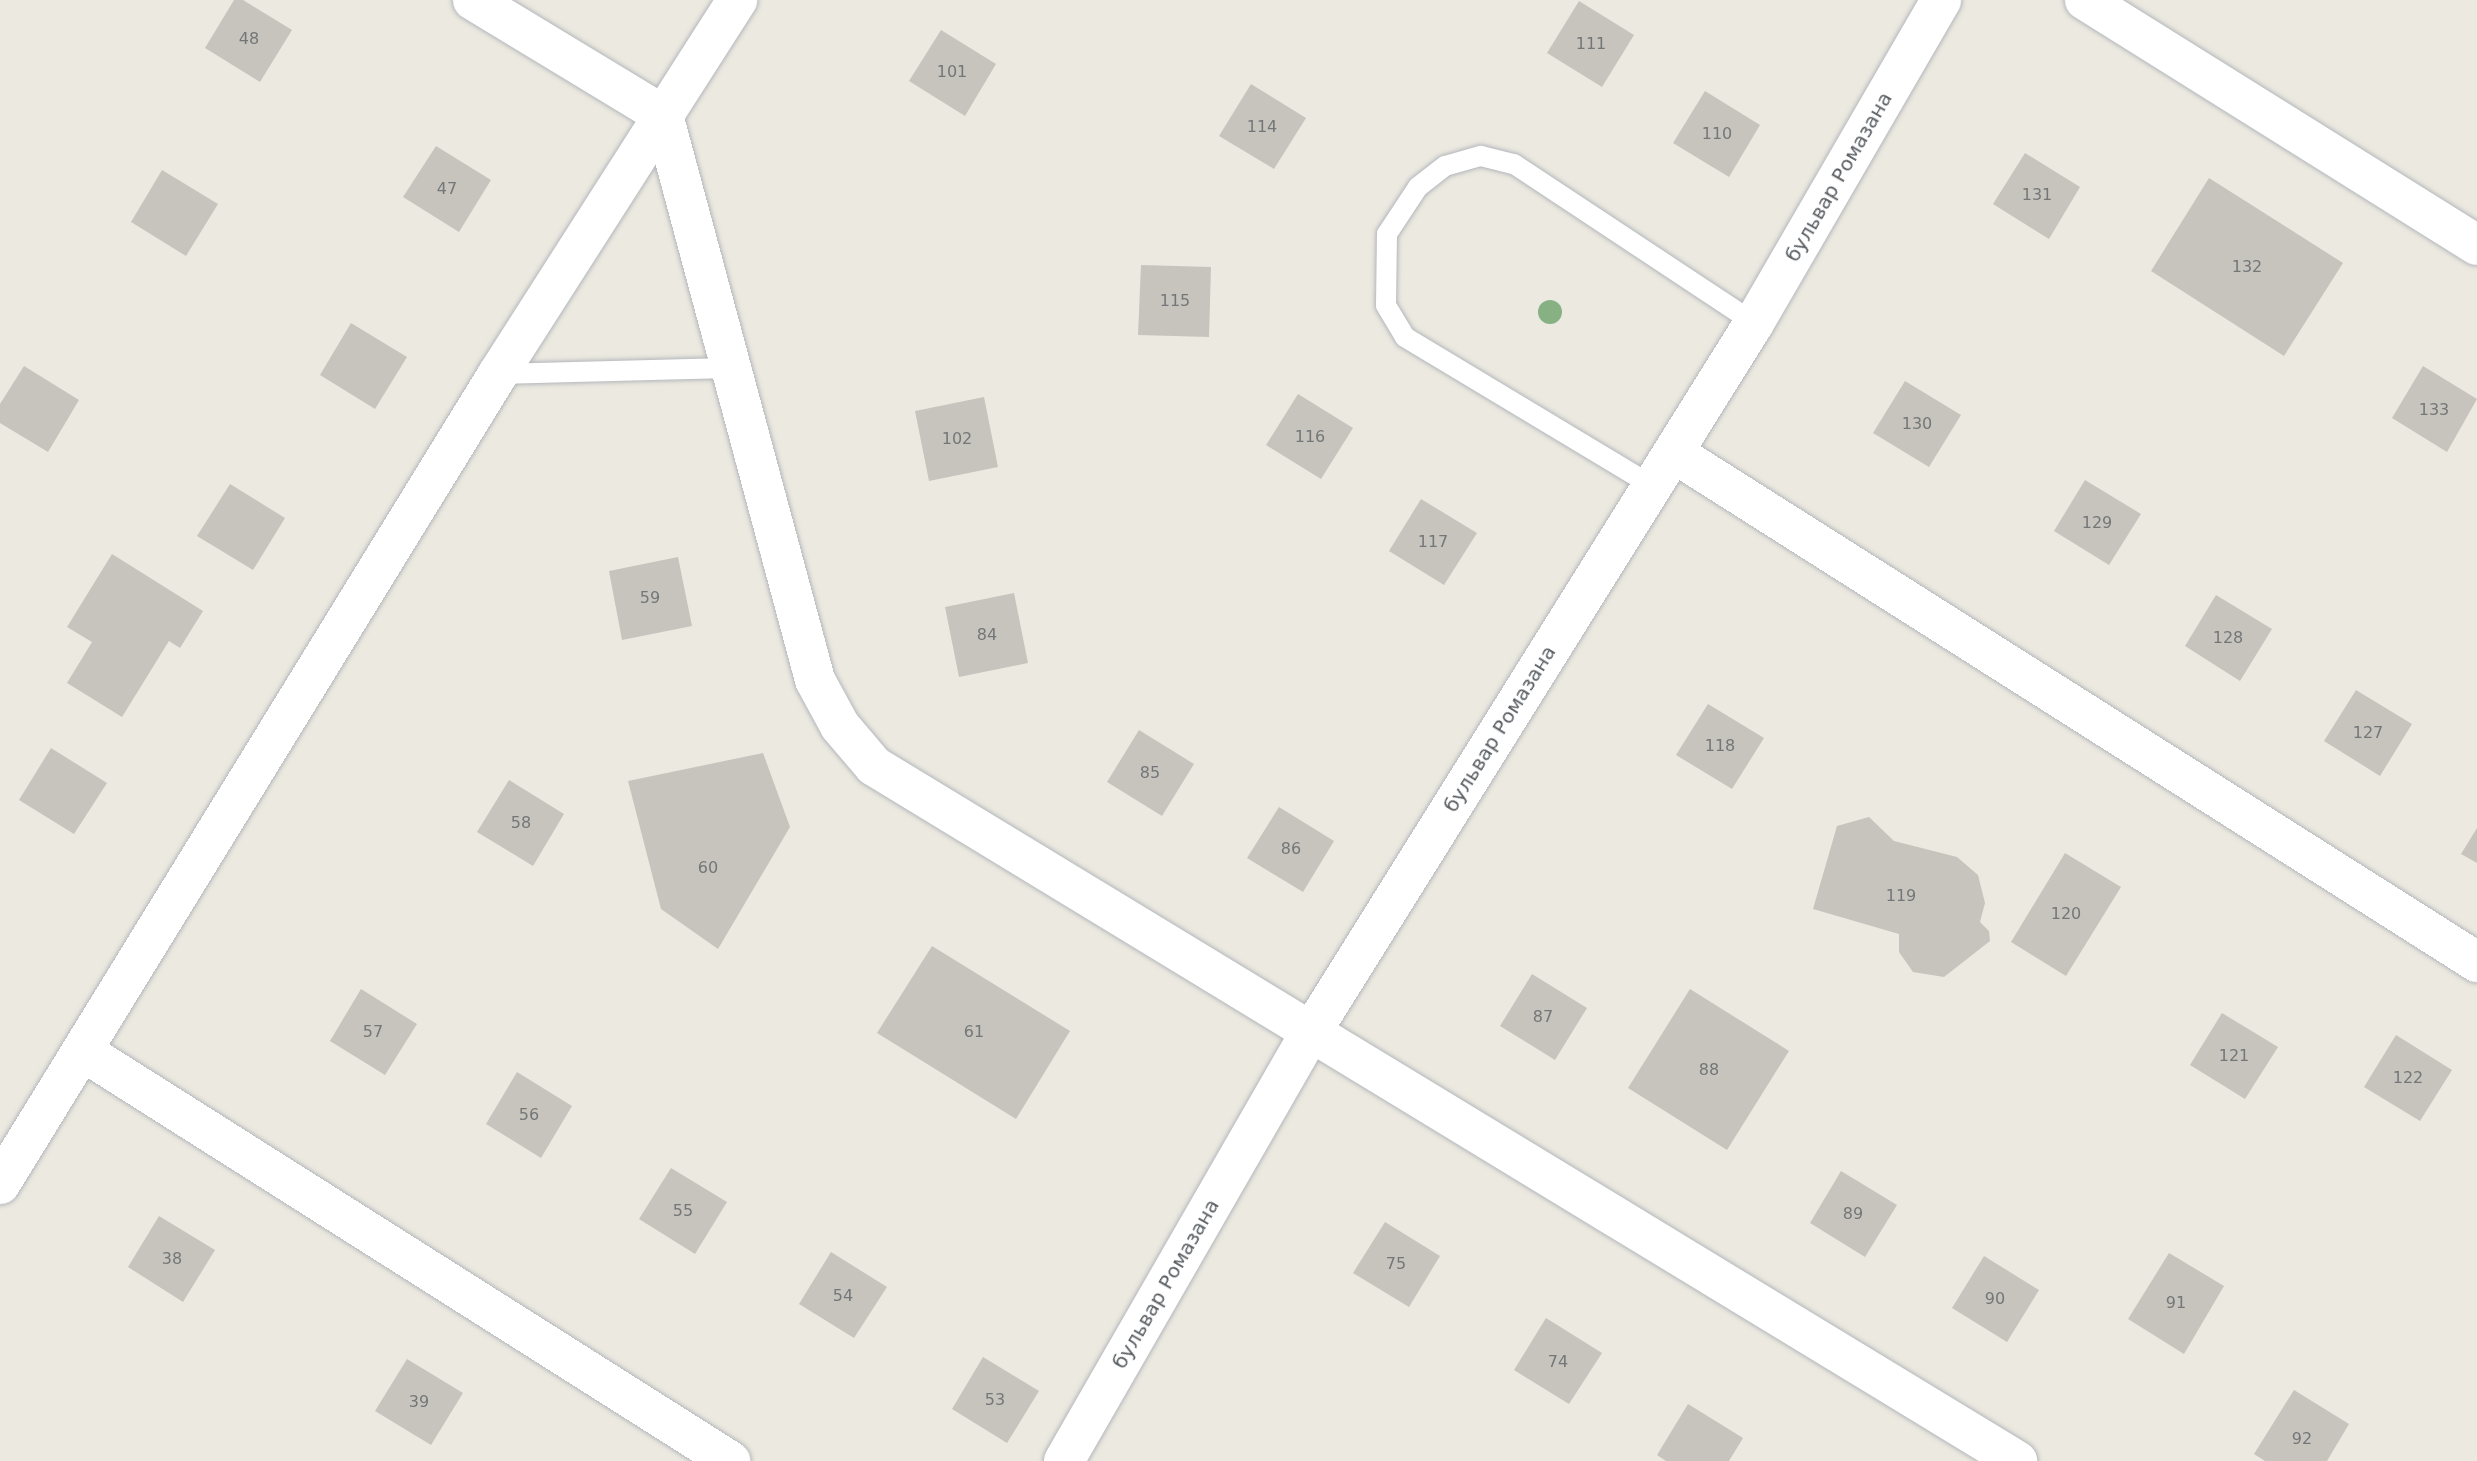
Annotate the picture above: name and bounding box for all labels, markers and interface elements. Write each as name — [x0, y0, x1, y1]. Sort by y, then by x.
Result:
house number: 48 — [239, 29, 259, 49]
house number: 111 — [1576, 34, 1606, 54]
house number: 101 — [937, 62, 967, 82]
street label: бульвар Ромазана — [1781, 88, 1897, 266]
house number: 114 — [1247, 117, 1277, 137]
house number: 110 — [1702, 124, 1732, 144]
house number: 47 — [437, 179, 457, 199]
house number: 131 — [2022, 185, 2052, 205]
house number: 132 — [2232, 257, 2262, 277]
house number: 115 — [1160, 291, 1190, 311]
house number: 133 — [2419, 400, 2449, 420]
house number: 130 — [1902, 414, 1932, 434]
house number: 116 — [1295, 427, 1325, 447]
house number: 102 — [942, 429, 972, 449]
house number: 129 — [2082, 513, 2112, 533]
house number: 117 — [1418, 532, 1448, 552]
house number: 59 — [640, 588, 660, 608]
house number: 84 — [977, 625, 997, 645]
house number: 128 — [2213, 628, 2243, 648]
street label: бульвар Ромазана — [1439, 641, 1561, 817]
house number: 127 — [2353, 723, 2383, 743]
house number: 118 — [1705, 736, 1735, 756]
house number: 85 — [1140, 763, 1160, 783]
house number: 58 — [511, 813, 531, 833]
house number: 86 — [1281, 839, 1301, 859]
house number: 60 — [698, 858, 718, 878]
house number: 119 — [1886, 886, 1916, 906]
house number: 120 — [2051, 904, 2081, 924]
house number: 87 — [1533, 1007, 1553, 1027]
house number: 57 — [363, 1022, 383, 1042]
house number: 61 — [964, 1022, 984, 1042]
house number: 121 — [2219, 1046, 2249, 1066]
house number: 88 — [1699, 1060, 1719, 1080]
house number: 122 — [2393, 1068, 2423, 1088]
house number: 56 — [519, 1105, 539, 1125]
street label: бульвар Ромазана — [1108, 1195, 1224, 1373]
house number: 55 — [673, 1201, 693, 1221]
house number: 89 — [1843, 1204, 1863, 1224]
house number: 38 — [162, 1249, 182, 1269]
house number: 75 — [1386, 1254, 1406, 1274]
house number: 54 — [833, 1286, 853, 1306]
house number: 90 — [1985, 1289, 2005, 1309]
house number: 91 — [2166, 1293, 2186, 1313]
house number: 74 — [1548, 1352, 1568, 1372]
house number: 53 — [985, 1390, 1005, 1410]
house number: 39 — [409, 1392, 429, 1412]
house number: 92 — [2292, 1429, 2312, 1449]

